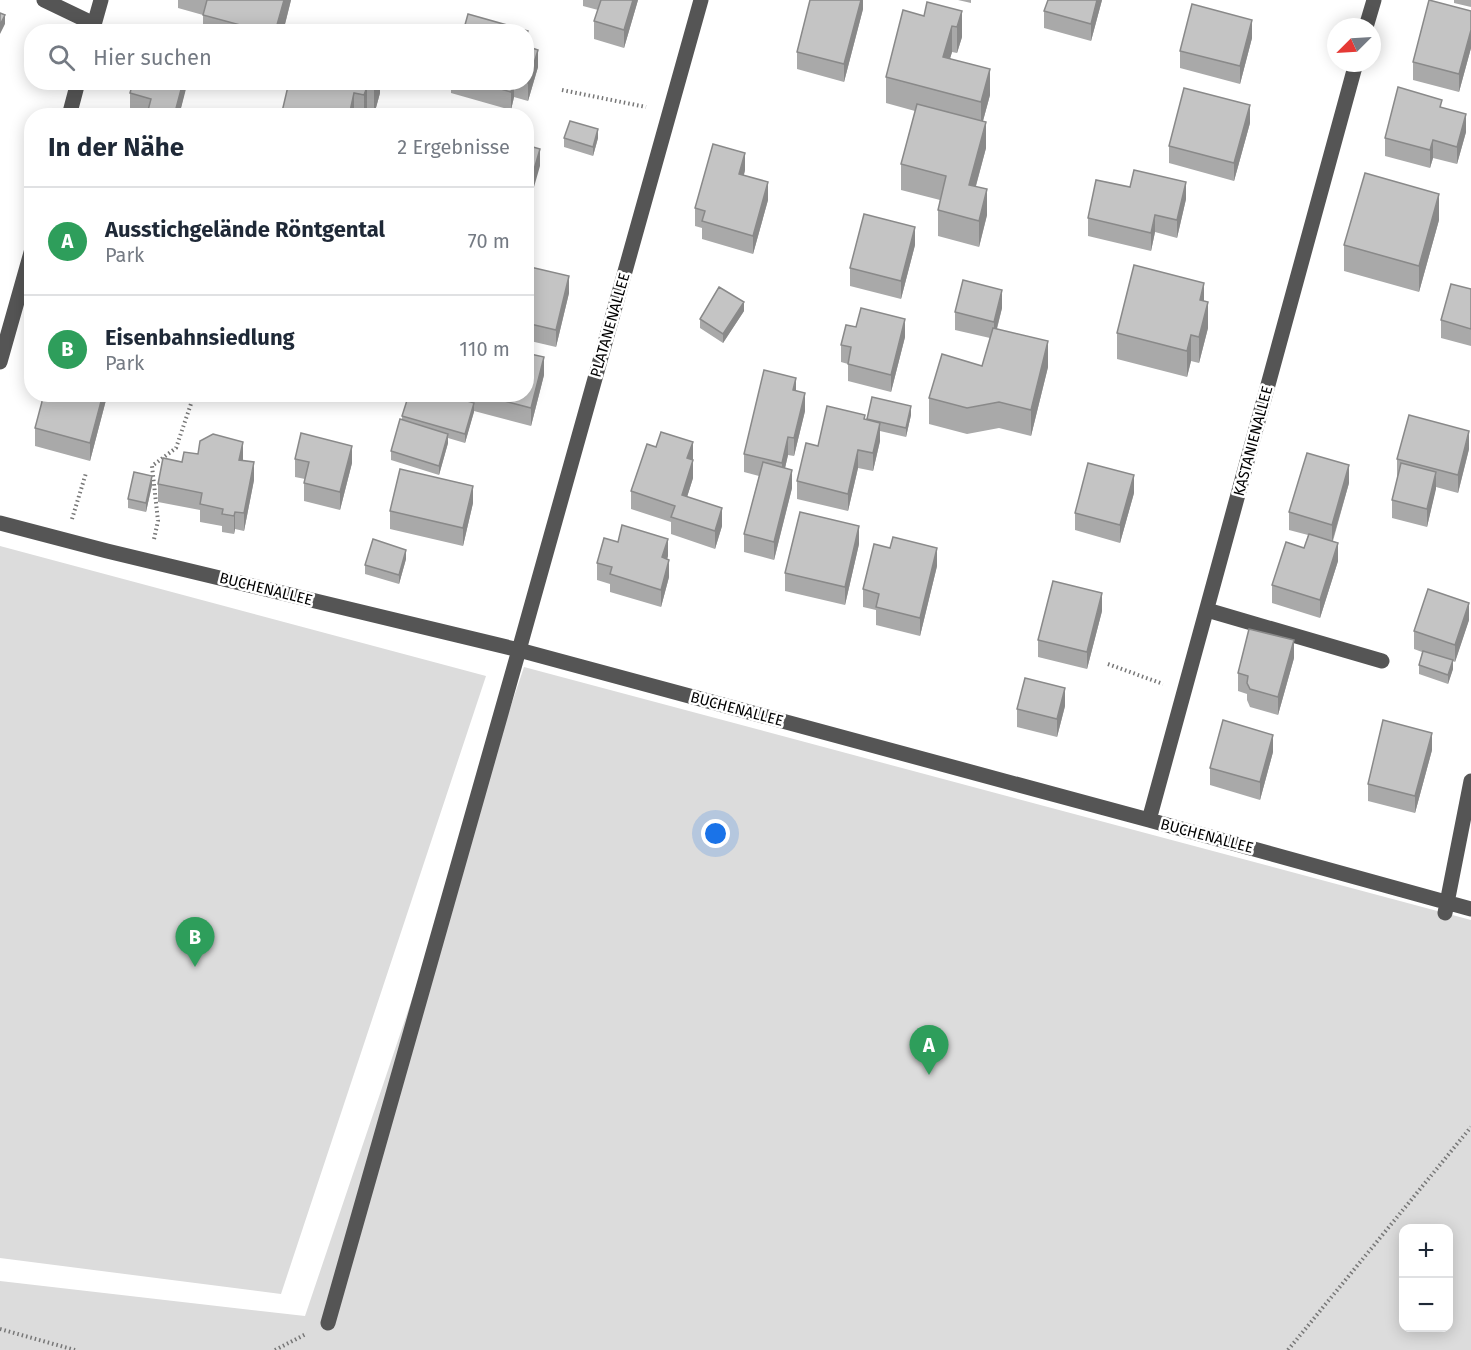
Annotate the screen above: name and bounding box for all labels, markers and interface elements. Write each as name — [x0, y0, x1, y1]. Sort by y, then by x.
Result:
north arrow — [1327, 18, 1381, 72]
search box — [24, 24, 534, 90]
icon: search — [45, 41, 78, 74]
text: Hier suchen — [93, 44, 212, 71]
text: In der Nähe — [48, 132, 184, 163]
text: 2 Ergebnisse — [397, 135, 510, 159]
text: Ausstichgelände Röntgental — [105, 216, 385, 243]
text: A — [62, 229, 73, 253]
text: 70 m — [468, 229, 510, 253]
text: Park — [105, 243, 144, 267]
street label: PLATANENALLEE — [587, 271, 633, 379]
text: Eisenbahnsiedlung — [105, 324, 295, 351]
text: B — [61, 337, 74, 361]
text: 110 m — [459, 337, 510, 361]
text: Park — [105, 351, 144, 375]
street label: KASTANIENALLEE — [1230, 384, 1276, 498]
street label: BUCHENALLEE — [217, 569, 315, 609]
street label: BUCHENALLEE — [689, 688, 785, 730]
street label: BUCHENALLEE — [1159, 815, 1255, 857]
your location — [701, 819, 730, 848]
pin: B — [176, 918, 214, 967]
pin: A — [910, 1026, 948, 1075]
map controls — [1399, 1224, 1453, 1332]
button: + — [1399, 1224, 1453, 1278]
button: − — [1399, 1278, 1453, 1332]

